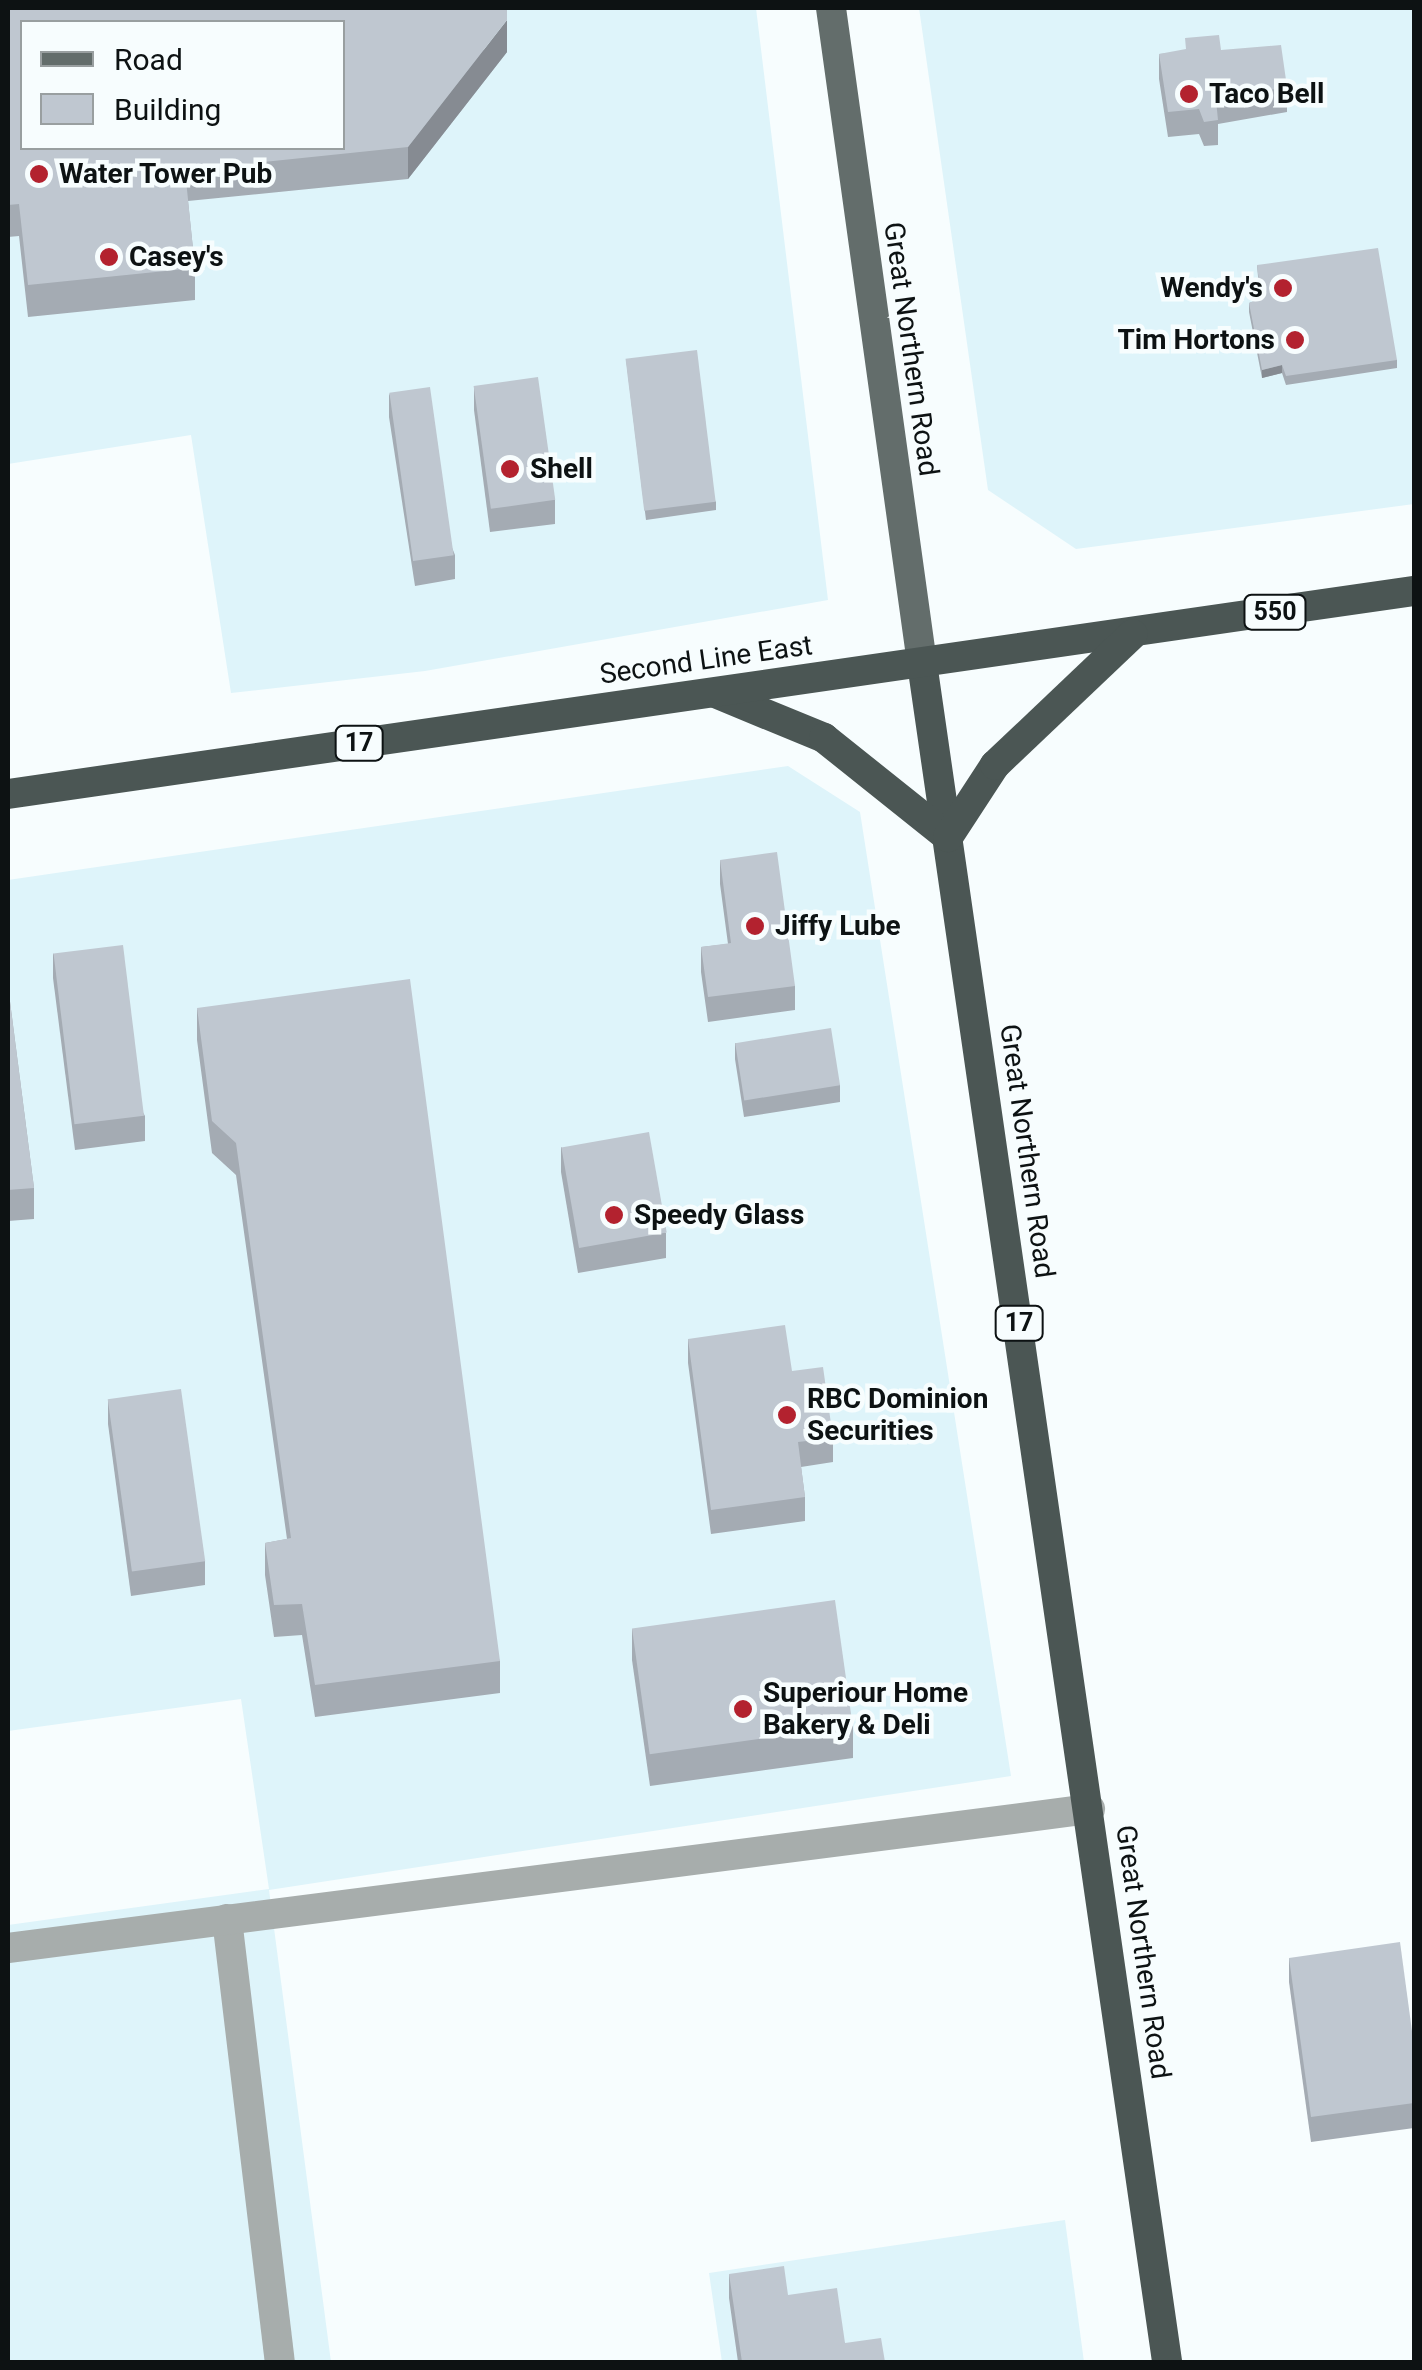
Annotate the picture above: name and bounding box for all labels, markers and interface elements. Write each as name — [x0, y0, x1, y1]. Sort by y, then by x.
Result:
legend — [20, 20, 345, 150]
text: Road — [114, 42, 183, 77]
place label: Taco Bell — [1209, 77, 1324, 111]
marker: Taco Bell — [1178, 83, 1200, 105]
text: Building — [114, 92, 221, 127]
place label: Water Tower Pub — [59, 157, 273, 191]
marker: Water Tower Pub — [28, 163, 50, 185]
street label: Great Northern Road — [877, 220, 945, 478]
place label: Casey's — [129, 240, 224, 274]
marker: Casey's — [98, 246, 120, 268]
place label: Wendy's — [1160, 271, 1263, 305]
marker: Wendy's — [1272, 277, 1294, 299]
place label: Tim Hortons — [1118, 323, 1275, 357]
marker: Tim Hortons — [1284, 329, 1306, 351]
place label: Shell — [530, 452, 593, 486]
marker: Shell — [499, 458, 521, 480]
road number: 550 — [1242, 592, 1308, 632]
street label: Second Line East — [598, 628, 814, 692]
road number: 17 — [334, 723, 384, 763]
place label: Jiffy Lube — [775, 909, 901, 943]
marker: Jiffy Lube — [744, 915, 766, 937]
street label: Great Northern Road — [993, 1022, 1061, 1280]
place label: Speedy Glass — [634, 1198, 804, 1232]
marker: Speedy Glass — [603, 1204, 625, 1226]
road number: 17 — [994, 1303, 1044, 1343]
place label: RBC Dominion Securities — [807, 1382, 988, 1448]
marker: RBC Dominion Securities — [776, 1404, 798, 1426]
place label: Superiour Home Bakery & Deli — [763, 1676, 968, 1742]
marker: Superiour Home Bakery & Deli — [732, 1698, 754, 1720]
street label: Great Northern Road — [1109, 1823, 1177, 2081]

